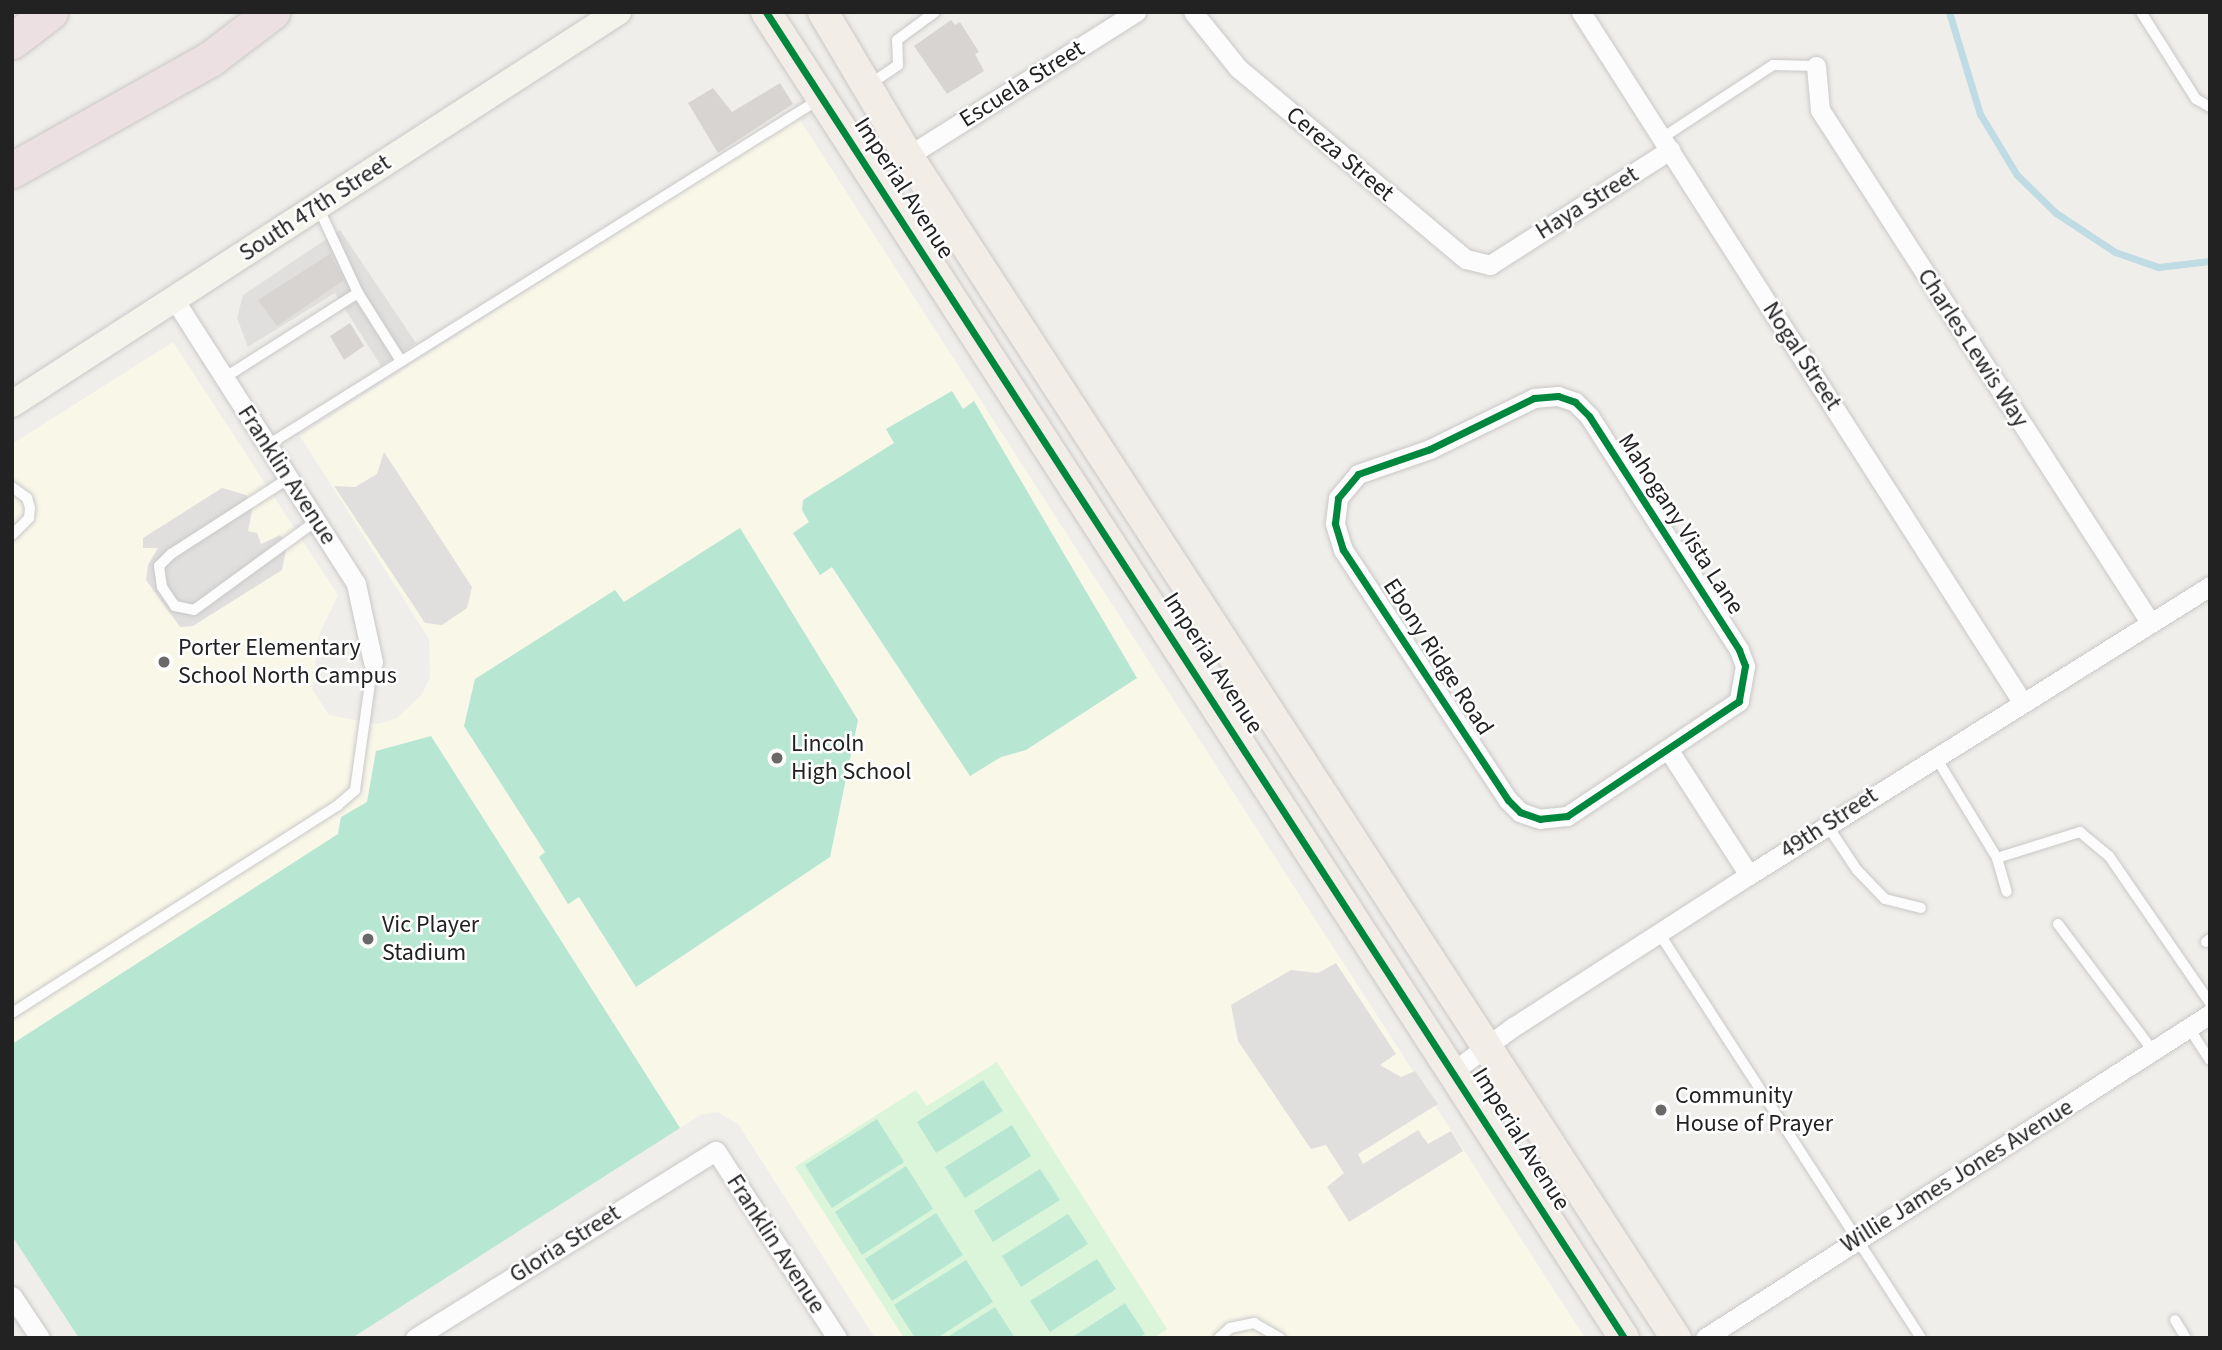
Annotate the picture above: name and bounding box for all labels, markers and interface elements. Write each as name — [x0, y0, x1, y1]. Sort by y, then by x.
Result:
street label: Escuela Street — [954, 34, 1090, 134]
street label: Cereza Street — [1280, 100, 1400, 208]
street label: Imperial Avenue — [848, 112, 960, 264]
street label: South 47th Street — [234, 148, 396, 268]
street label: Haya Street — [1530, 160, 1644, 246]
street label: Charles Lewis Way — [1911, 263, 2035, 433]
street label: Nogal Street — [1756, 296, 1848, 416]
street label: Franklin Avenue — [231, 400, 343, 550]
street label: Mahogany Vista Lane — [1612, 428, 1750, 620]
street label: Ebony Ridge Road — [1377, 573, 1499, 741]
street label: Imperial Avenue — [1157, 587, 1269, 739]
place label: Porter Elementary School North Campus — [178, 634, 397, 690]
marker: Porter Elementary School North Campus — [156, 654, 172, 670]
place label: Lincoln High School — [791, 730, 911, 786]
marker: Lincoln High School — [769, 750, 785, 766]
street label: 49th Street — [1775, 781, 1883, 865]
place label: Vic Player Stadium — [382, 911, 479, 967]
marker: Vic Player Stadium — [360, 931, 376, 947]
street label: Imperial Avenue — [1466, 1062, 1576, 1216]
place label: Community House of Prayer — [1675, 1082, 1833, 1138]
street label: Willie James Jones Avenue — [1836, 1093, 2078, 1259]
marker: Community House of Prayer — [1653, 1102, 1669, 1118]
street label: Franklin Avenue — [720, 1169, 832, 1319]
street label: Gloria Street — [504, 1199, 626, 1289]

